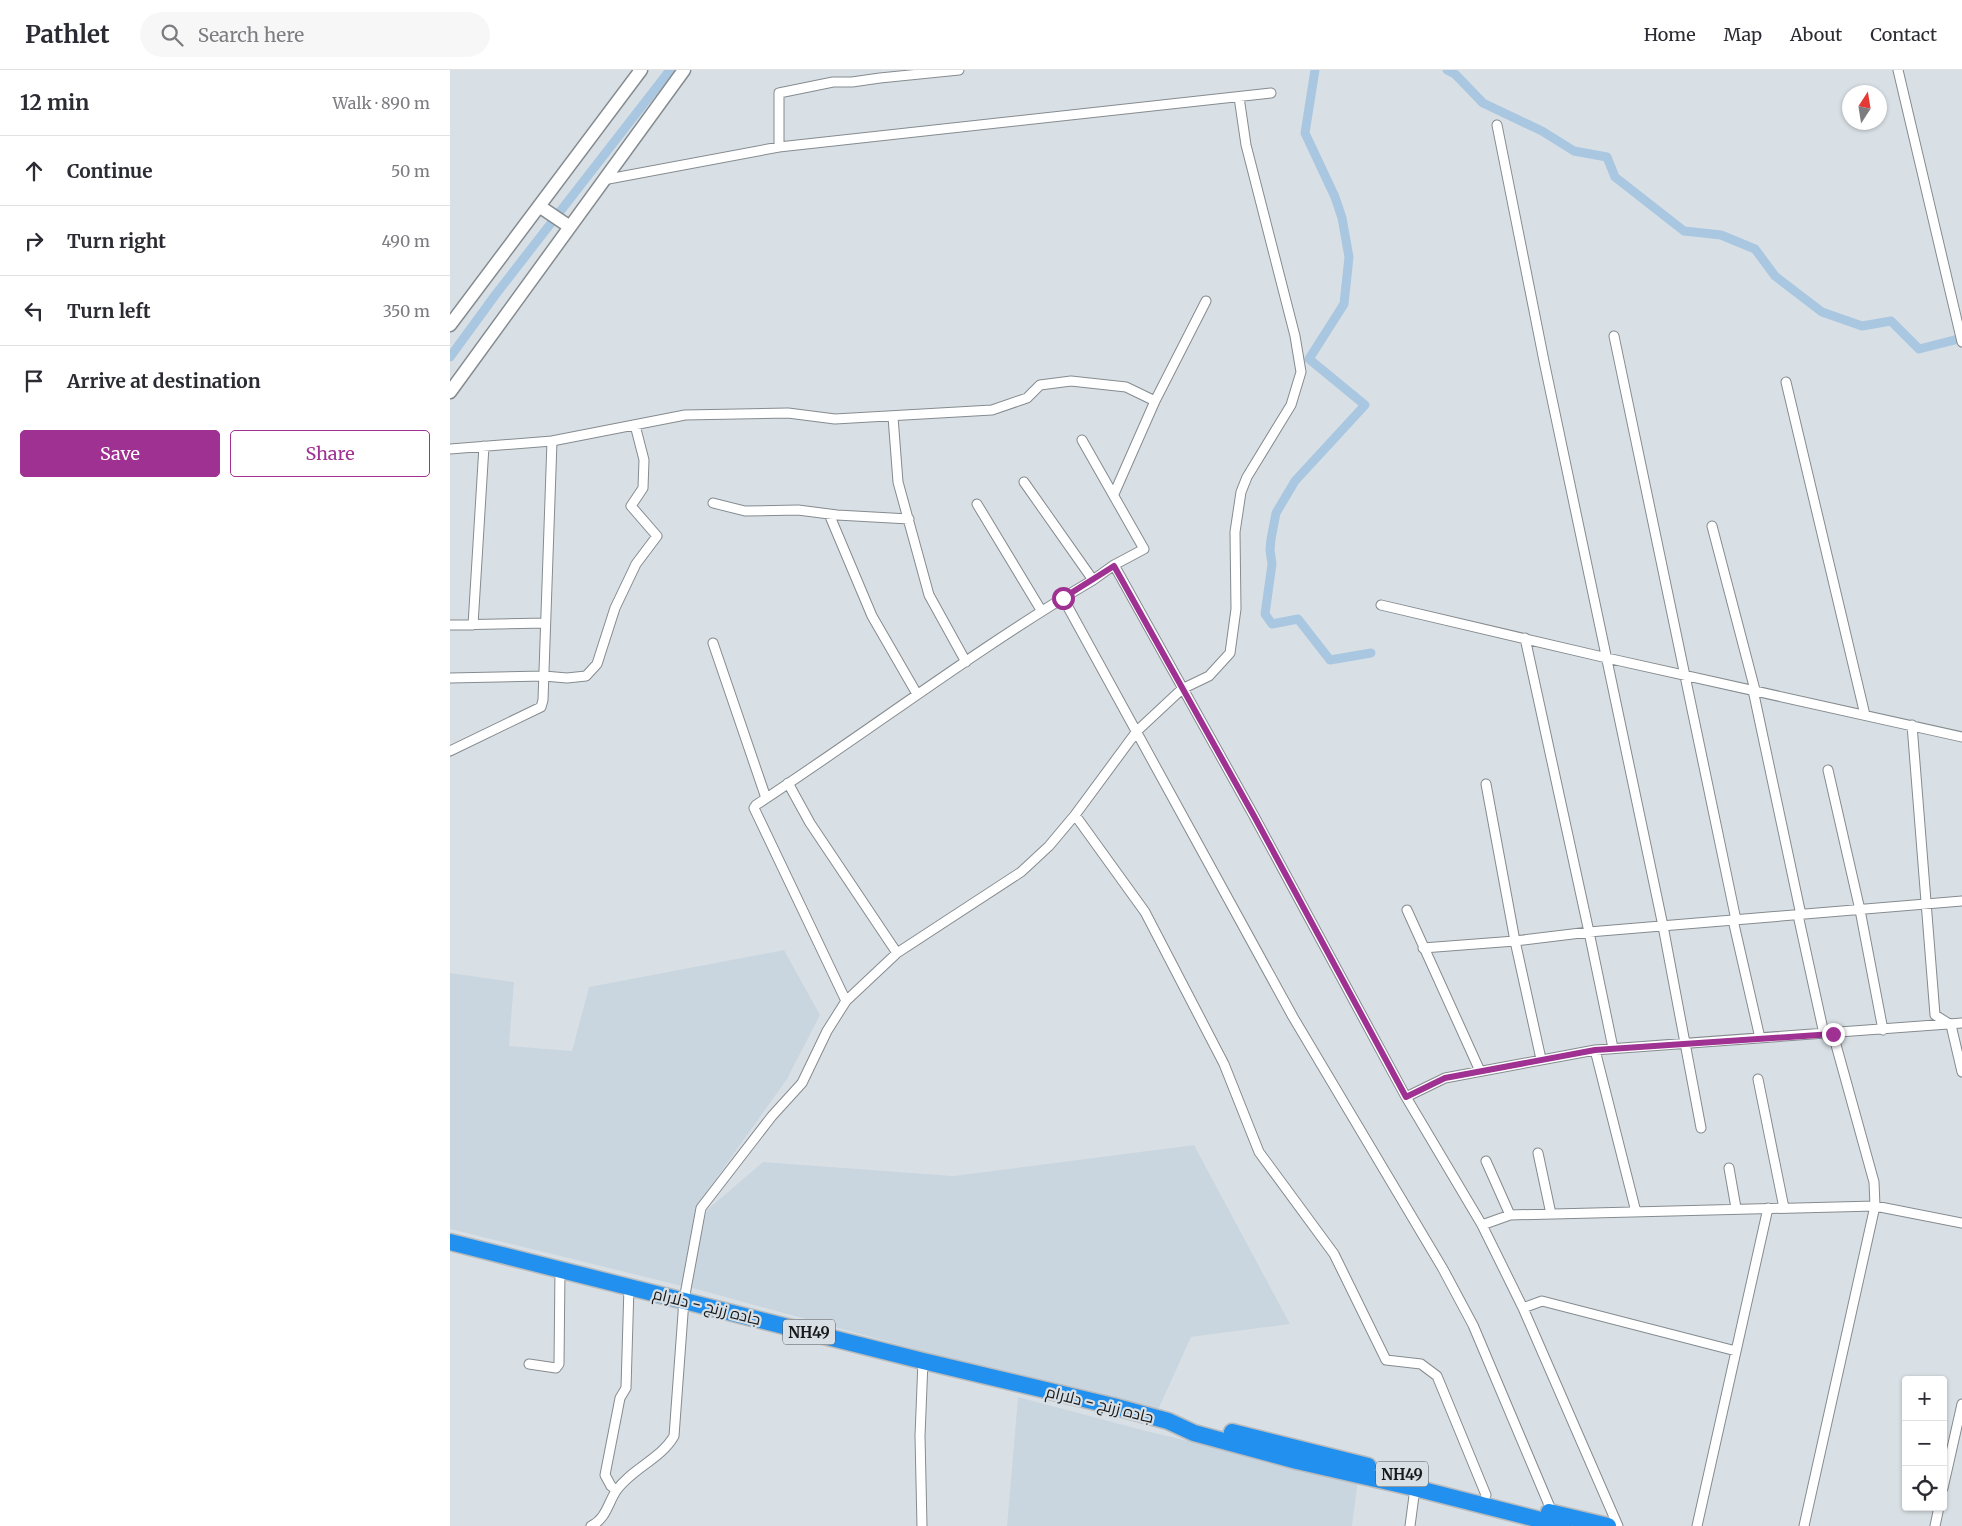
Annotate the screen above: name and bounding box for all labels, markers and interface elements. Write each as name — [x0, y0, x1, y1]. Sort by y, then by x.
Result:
search box — [140, 12, 490, 57]
text: Pathlet — [25, 19, 110, 50]
icon: search — [158, 21, 186, 49]
text: Search here — [198, 23, 304, 47]
text: Home — [1644, 23, 1696, 46]
text: Map — [1724, 23, 1762, 46]
text: About — [1790, 23, 1842, 46]
text: Contact — [1870, 23, 1937, 46]
north arrow — [1842, 85, 1887, 130]
text: 12 min — [20, 89, 89, 116]
text: Walk · 890 m — [333, 93, 430, 113]
icon: ahead — [20, 157, 48, 185]
text: Continue — [67, 159, 153, 183]
text: 50 m — [391, 161, 430, 181]
icon: right — [20, 227, 48, 255]
text: Turn right — [67, 229, 166, 253]
text: 490 m — [381, 231, 430, 251]
icon: left — [20, 297, 48, 325]
text: Turn left — [67, 299, 151, 323]
text: 350 m — [383, 301, 430, 321]
icon: arrive — [20, 367, 48, 395]
text: Arrive at destination — [67, 369, 261, 393]
button: Save — [20, 430, 220, 477]
button: Share — [230, 430, 430, 477]
route start — [1052, 587, 1075, 610]
route end — [1822, 1023, 1845, 1046]
street label: جاده زرنج - دلارام — [650, 1283, 763, 1331]
road number: NH49 — [783, 1320, 835, 1344]
map controls — [1902, 1376, 1947, 1511]
button: + — [1902, 1376, 1947, 1421]
street label: جاده زرنج - دلارام — [1043, 1381, 1156, 1429]
button: − — [1902, 1421, 1947, 1466]
road number: NH49 — [1376, 1462, 1428, 1486]
button: locate — [1902, 1466, 1947, 1511]

